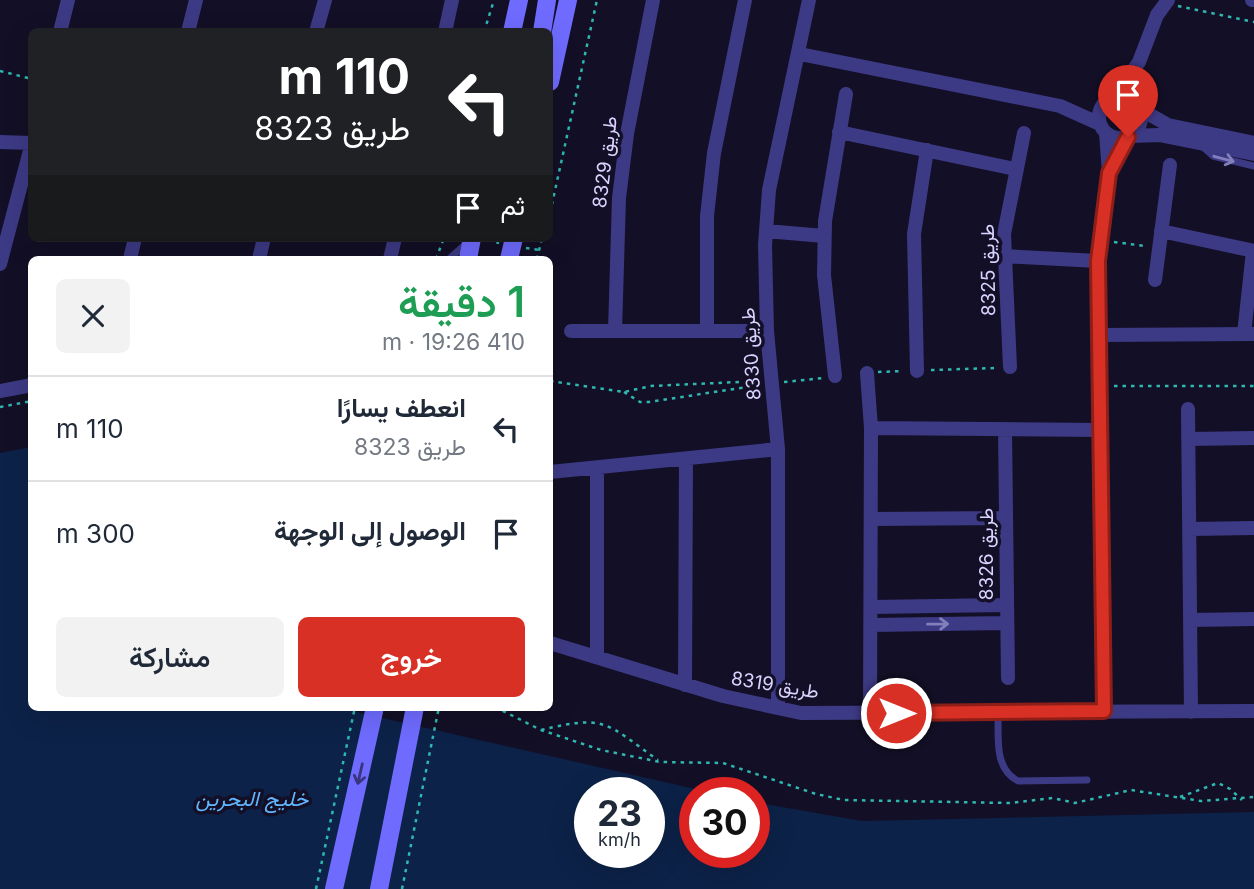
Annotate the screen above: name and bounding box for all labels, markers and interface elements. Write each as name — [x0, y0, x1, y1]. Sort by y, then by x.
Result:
text: 110 m — [278, 47, 410, 106]
icon: left — [434, 56, 525, 147]
pin — [1098, 65, 1158, 137]
icon: arrive — [1109, 76, 1147, 114]
text: طريق 8323 — [254, 109, 410, 148]
street label: طريق 8329 — [588, 115, 622, 209]
one-way arrow — [1213, 153, 1235, 166]
icon: arrive — [449, 189, 487, 227]
text: ثم — [501, 190, 525, 221]
street label: طريق 8325 — [976, 224, 1000, 316]
text: 1 دقيقة — [398, 276, 525, 327]
button: close — [56, 279, 130, 353]
street label: طريق 8330 — [736, 307, 766, 401]
text: 410 m · 19:26 — [382, 328, 525, 356]
text: انعطف يسارًا — [337, 392, 466, 423]
icon: left — [487, 410, 525, 448]
text: 110 m — [56, 413, 124, 444]
text: طريق 8323 — [354, 433, 466, 461]
street label: طريق 8326 — [975, 508, 998, 600]
text: الوصول إلى الوجهة — [274, 515, 466, 546]
icon: arrive — [487, 515, 525, 553]
text: 300 m — [56, 518, 135, 549]
button: مشاركة — [56, 617, 284, 697]
button: خروج — [298, 617, 525, 697]
one-way arrow — [926, 617, 949, 631]
street label: طريق 8319 — [729, 667, 821, 703]
position arrow — [859, 676, 933, 750]
one-way arrow — [353, 762, 367, 785]
speed limit sign: 30 — [679, 777, 770, 868]
water label: خليج البحرين — [196, 786, 309, 814]
text: 23 — [597, 792, 642, 834]
text: km/h — [598, 829, 641, 850]

